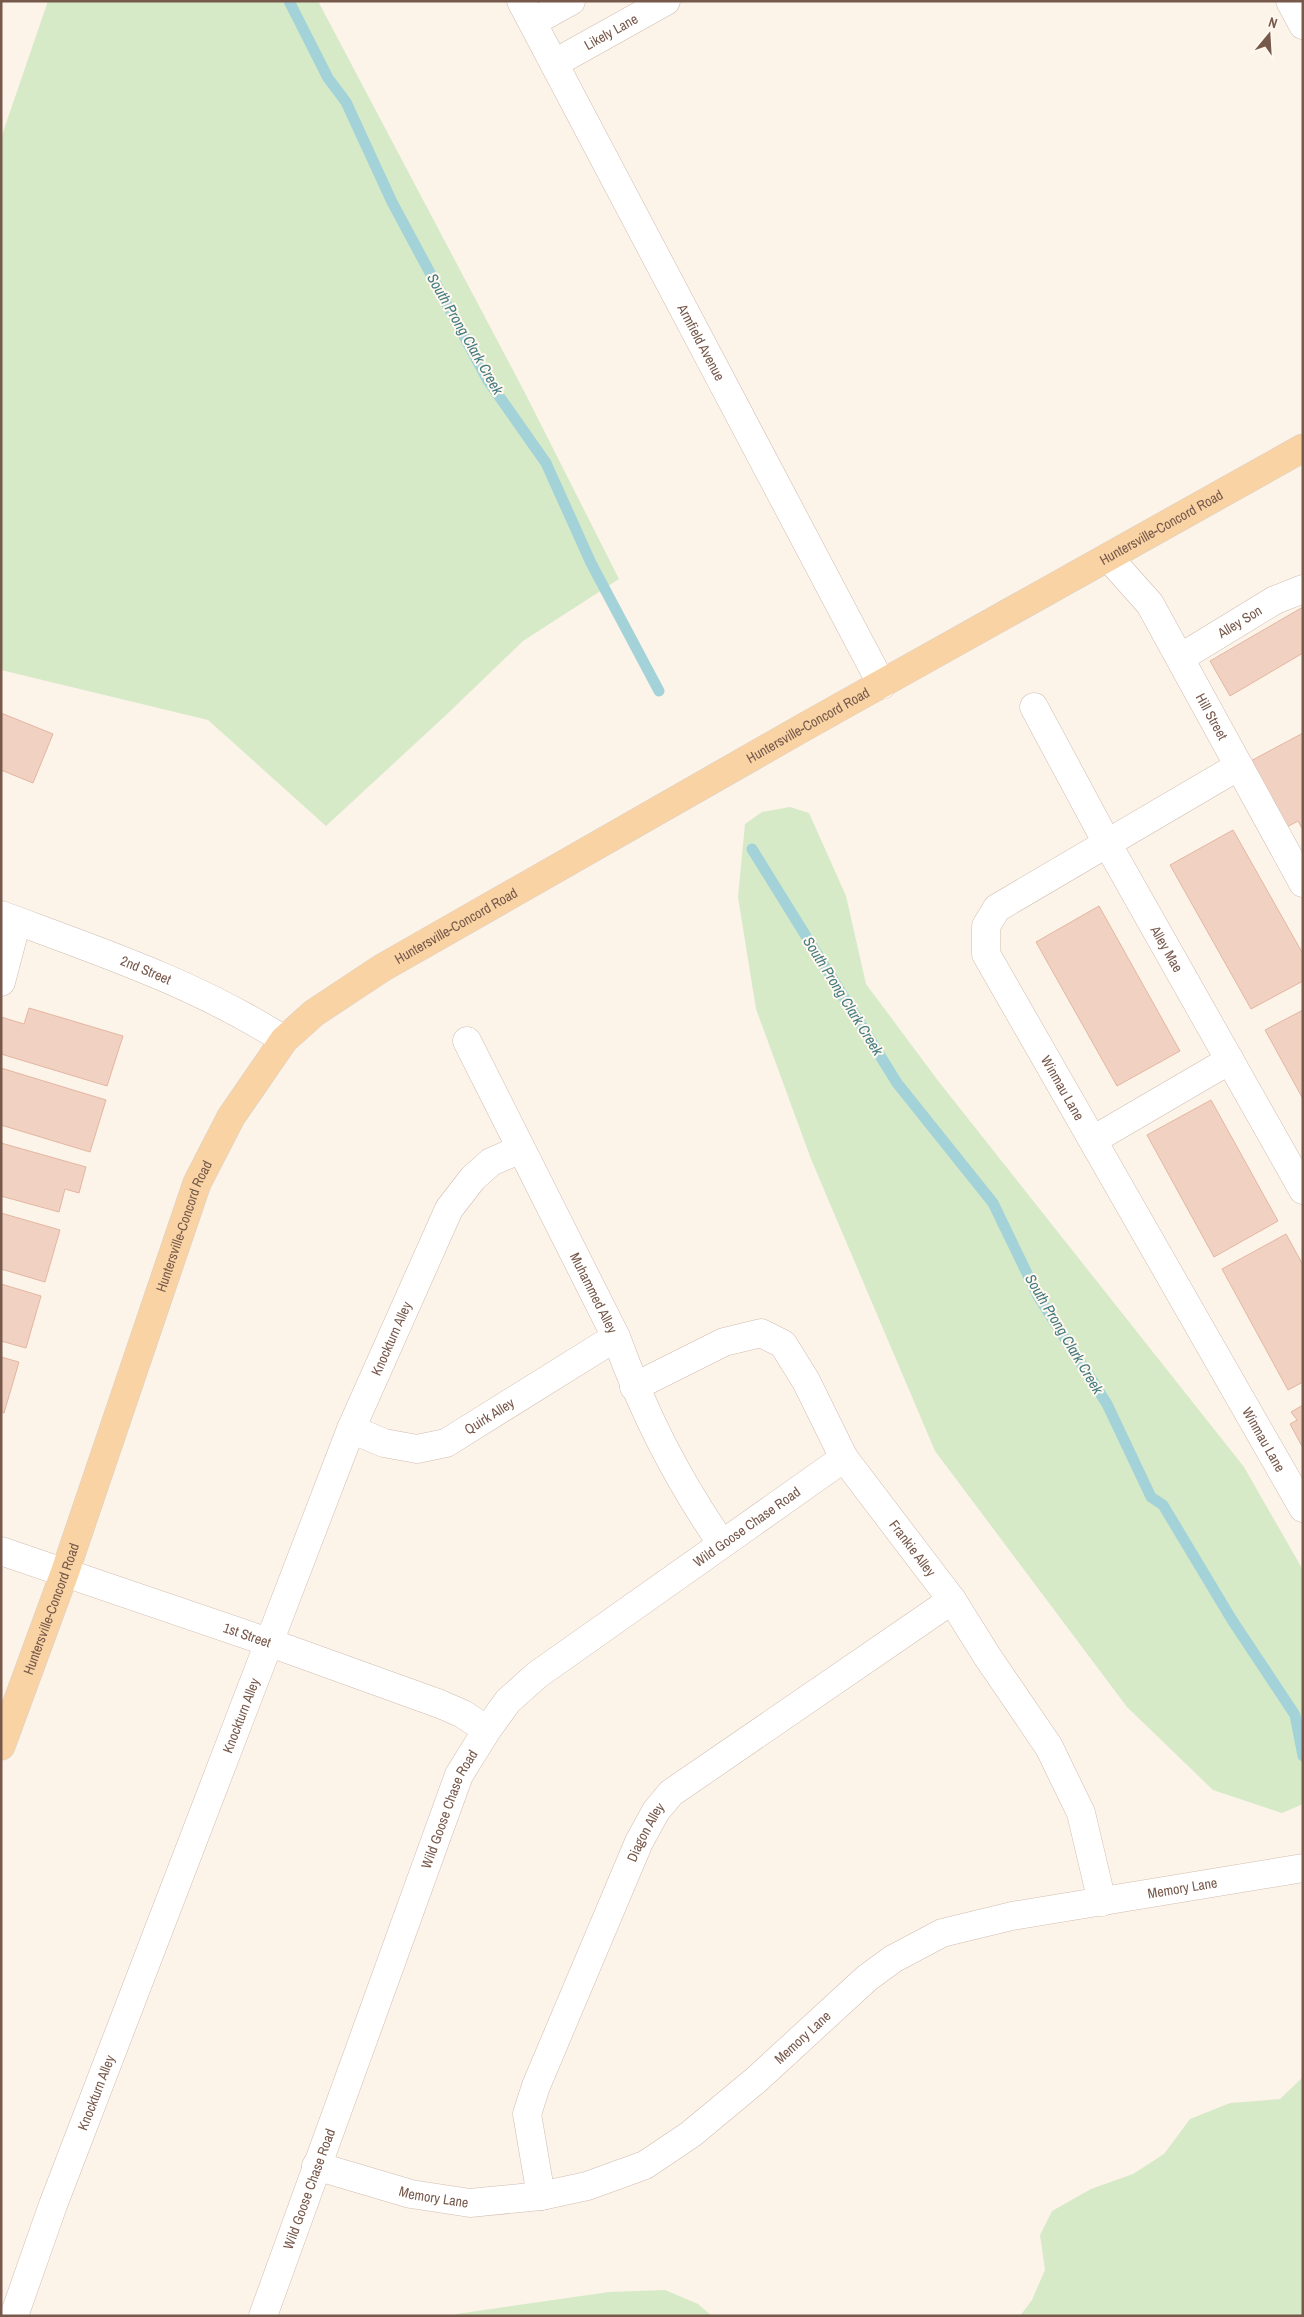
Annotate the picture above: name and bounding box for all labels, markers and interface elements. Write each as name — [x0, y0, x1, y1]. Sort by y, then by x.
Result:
street label: Likely Lane — [581, 10, 641, 54]
north arrow — [1244, 10, 1294, 60]
text: N — [1266, 13, 1280, 32]
water label: South Prong Clark Creek — [422, 269, 509, 399]
street label: Armfield Avenue — [673, 300, 729, 384]
street label: Huntersville-Concord Road — [1096, 486, 1226, 569]
street label: Alley Son — [1213, 601, 1265, 642]
street label: Huntersville-Concord Road — [743, 683, 873, 767]
street label: Hill Street — [1192, 690, 1232, 743]
street label: Huntersville-Concord Road — [391, 884, 521, 968]
street label: Alley Mae — [1146, 922, 1187, 975]
water label: South Prong Clark Creek — [798, 932, 889, 1060]
street label: 2nd Street — [118, 952, 174, 989]
street label: Winmau Lane — [1037, 1052, 1088, 1123]
street label: Huntersville-Concord Road — [152, 1157, 216, 1294]
street label: Muhammed Alley — [566, 1249, 622, 1337]
water label: South Prong Clark Creek — [1020, 1270, 1109, 1398]
street label: Knockturn Alley — [367, 1298, 416, 1378]
street label: Quirk Alley — [461, 1394, 518, 1438]
street label: Winmau Lane — [1238, 1404, 1289, 1475]
street label: Wild Goose Chase Road — [690, 1483, 804, 1571]
street label: Frankie Alley — [885, 1516, 940, 1580]
street label: Huntersville-Concord Road — [19, 1541, 83, 1677]
street label: 1st Street — [221, 1618, 273, 1651]
street label: Knockturn Alley — [218, 1675, 264, 1756]
street label: Wild Goose Chase Road — [417, 1746, 482, 1871]
street label: Diagon Alley — [623, 1799, 669, 1865]
street label: Memory Lane — [1146, 1873, 1219, 1902]
street label: Memory Lane — [771, 2007, 834, 2068]
street label: Knockturn Alley — [74, 2052, 119, 2133]
street label: Wild Goose Chase Road — [279, 2126, 339, 2252]
street label: Memory Lane — [397, 2182, 470, 2212]

